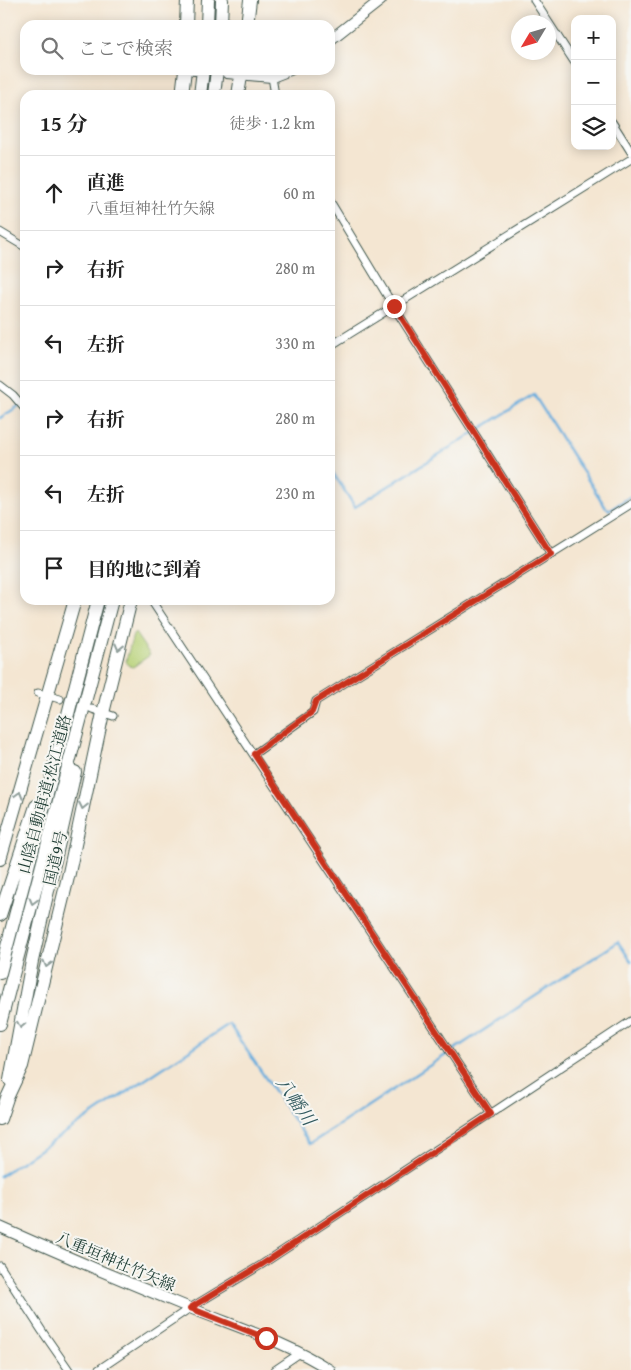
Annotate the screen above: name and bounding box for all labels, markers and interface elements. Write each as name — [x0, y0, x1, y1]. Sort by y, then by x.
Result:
north arrow — [511, 15, 556, 60]
map controls — [571, 15, 616, 150]
button: + — [571, 15, 616, 60]
search box — [20, 20, 335, 75]
icon: search — [38, 34, 66, 62]
text: ここで検索 — [78, 34, 173, 62]
button: − — [571, 60, 616, 105]
button: layers — [571, 105, 616, 150]
text: 15 分 — [40, 108, 87, 139]
text: 徒歩 · 1.2 km — [229, 111, 315, 135]
text: 直進 — [87, 168, 125, 196]
icon: ahead — [40, 179, 68, 207]
text: 60 m — [283, 181, 315, 205]
text: 八重垣神社竹矢線 — [87, 196, 215, 220]
icon: right — [40, 254, 68, 282]
text: 右折 — [87, 255, 125, 283]
text: 280 m — [275, 256, 315, 280]
route end — [383, 295, 406, 318]
icon: left — [40, 329, 68, 357]
text: 左折 — [87, 330, 125, 358]
text: 330 m — [275, 331, 315, 355]
icon: right — [40, 404, 68, 432]
text: 右折 — [87, 405, 125, 433]
text: 280 m — [275, 406, 315, 430]
icon: left — [40, 479, 68, 507]
text: 左折 — [87, 480, 125, 508]
text: 230 m — [275, 481, 315, 505]
icon: arrive — [40, 554, 68, 582]
text: 目的地に到着 — [87, 555, 201, 583]
one-way arrow — [114, 643, 125, 652]
street label: 山陰自動車道;松江道路 — [11, 712, 77, 876]
one-way arrow — [13, 792, 23, 800]
one-way arrow — [78, 801, 89, 810]
street label: 国道9号 — [37, 828, 73, 888]
one-way arrow — [28, 896, 38, 904]
one-way arrow — [42, 959, 53, 968]
one-way arrow — [16, 1020, 26, 1029]
water label: 八幡川 — [270, 1071, 323, 1133]
street label: 八重垣神社竹矢線 — [52, 1225, 180, 1297]
route start — [255, 1327, 278, 1350]

